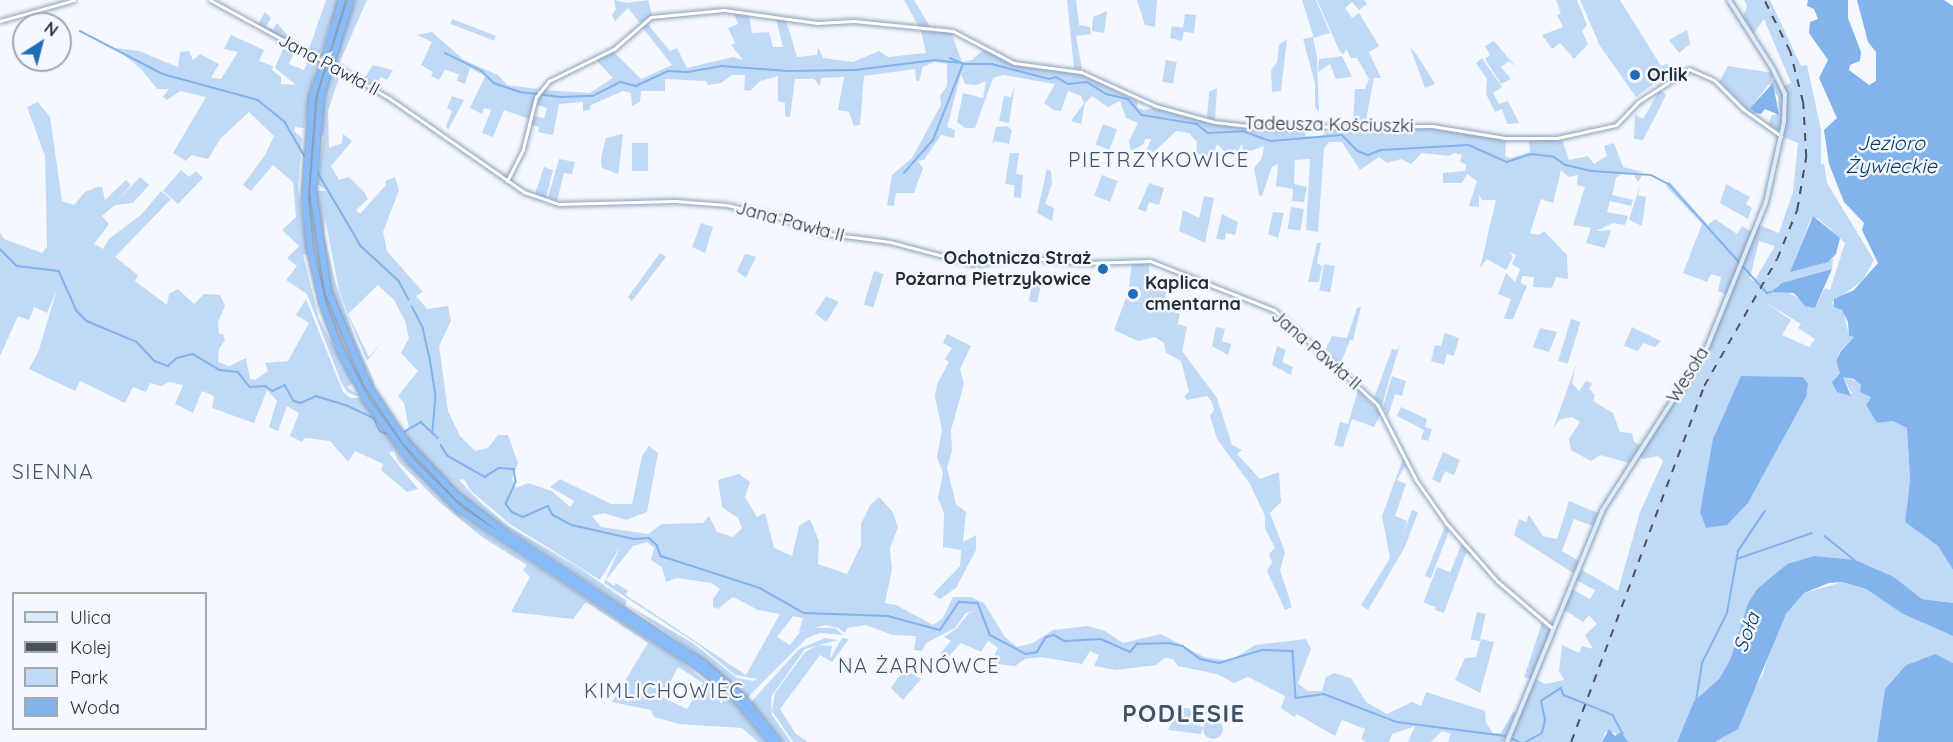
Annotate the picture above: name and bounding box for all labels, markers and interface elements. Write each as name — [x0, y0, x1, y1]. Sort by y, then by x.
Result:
north arrow — [12, 12, 72, 72]
text: N — [41, 18, 62, 41]
street label: Jana Pawła II — [275, 29, 383, 101]
place label: Orlik — [1647, 64, 1688, 86]
marker: Orlik — [1628, 68, 1642, 82]
street label: Tadeusza Kościuszki — [1244, 113, 1414, 137]
water label: Jezioro Żywieckie — [1845, 130, 1937, 177]
district label: PIETRZYKOWICE — [1068, 146, 1250, 172]
street label: Jana Pawła II — [733, 197, 847, 247]
place label: Ochotnicza Straż Pożarna Pietrzykowice — [895, 248, 1091, 290]
marker: Ochotnicza Straż Pożarna Pietrzykowice — [1096, 262, 1110, 276]
place label: Kaplica cmentarna — [1145, 273, 1241, 316]
marker: Kaplica cmentarna — [1126, 287, 1140, 301]
street label: Jana Pawła II — [1267, 305, 1365, 395]
street label: Wesoła — [1663, 343, 1713, 407]
district label: SIENNA — [12, 458, 94, 484]
legend — [12, 592, 207, 730]
text: Ulica — [70, 606, 111, 629]
water label: Soła — [1728, 609, 1764, 655]
text: Kolej — [70, 636, 112, 659]
district label: NA ŻARNÓWCE — [838, 653, 1000, 677]
text: Park — [70, 666, 108, 689]
district label: KIMLICHOWIEC — [584, 678, 744, 702]
text: Woda — [70, 696, 120, 719]
district label: PODLESIE — [1122, 700, 1246, 728]

